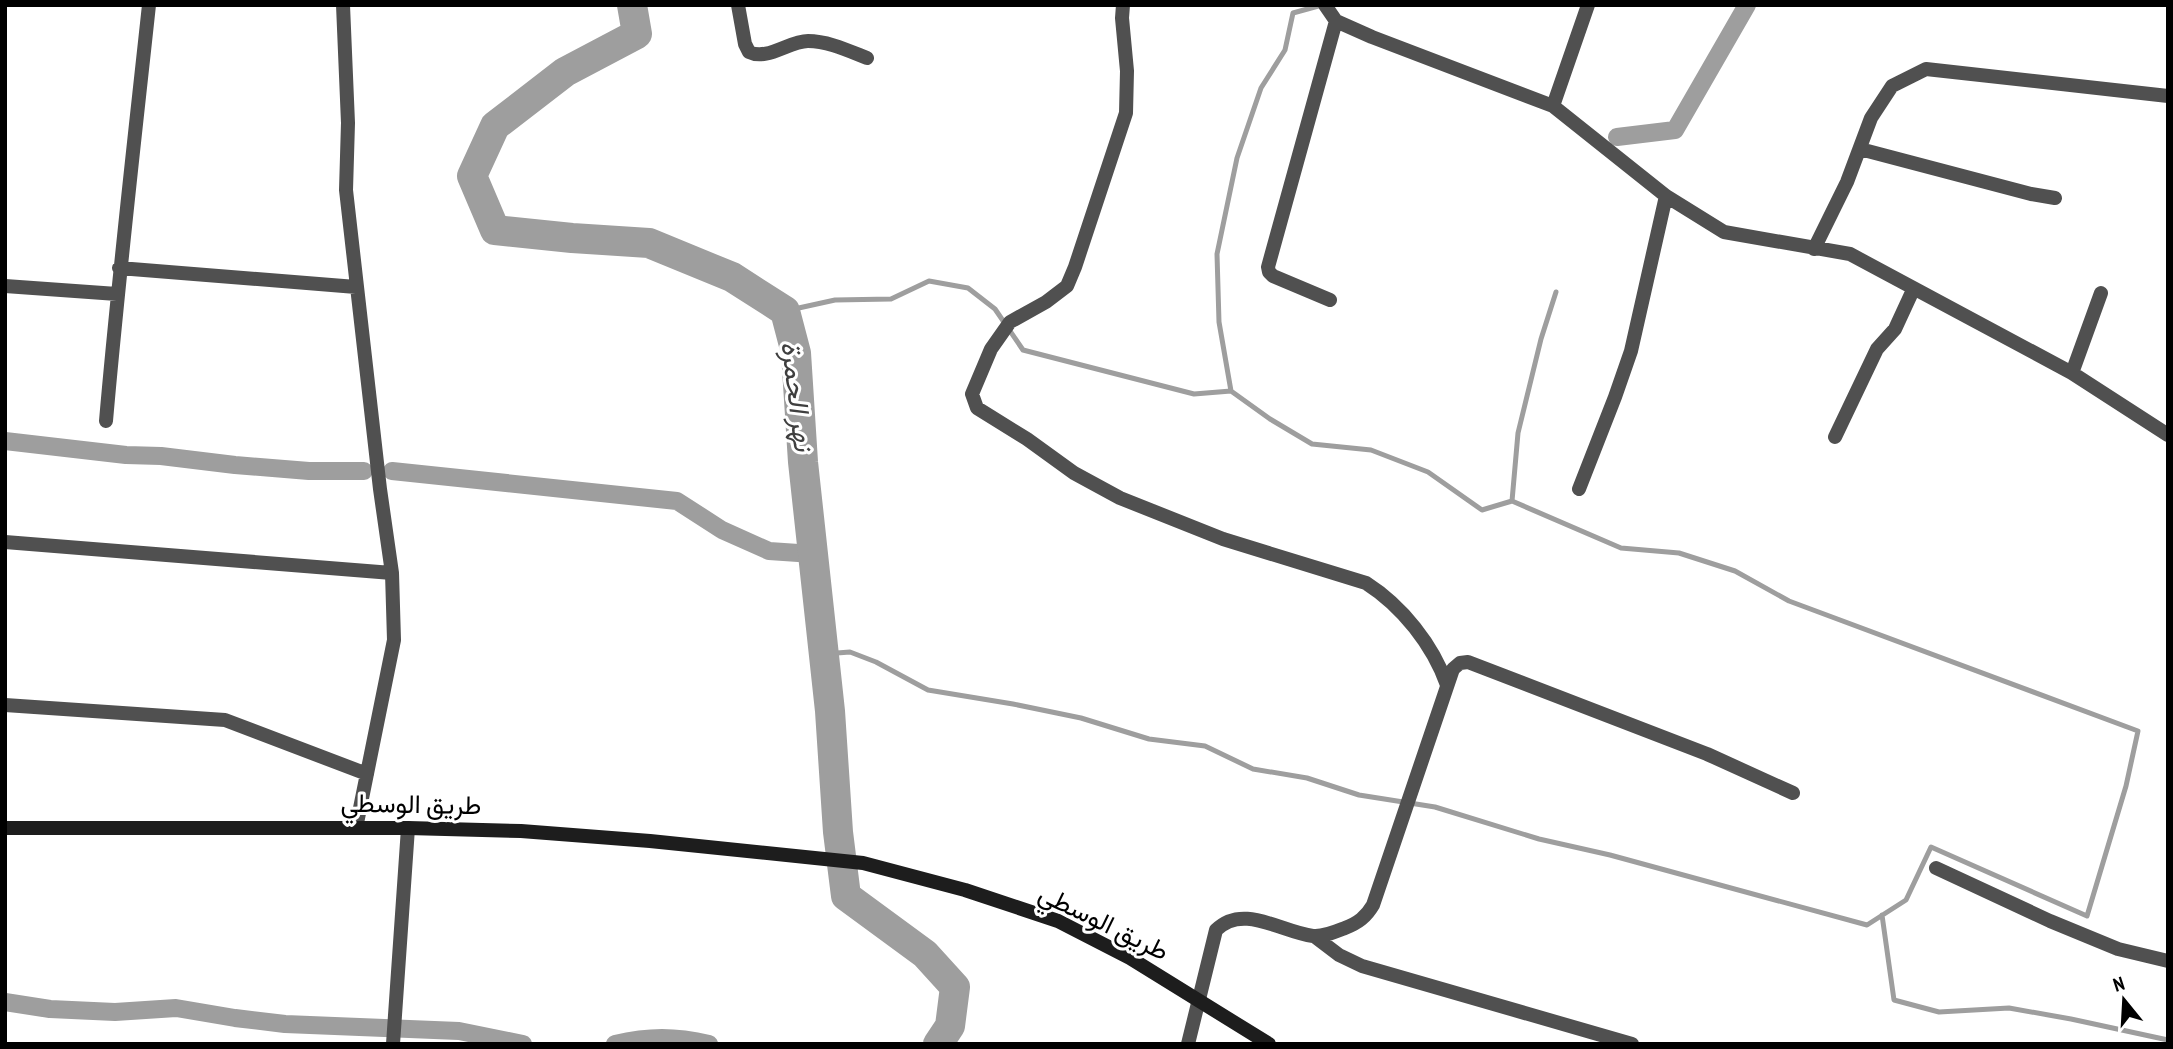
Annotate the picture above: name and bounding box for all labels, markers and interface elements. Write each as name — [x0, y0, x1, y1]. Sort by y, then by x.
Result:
water label: نهر الحمرة — [773, 339, 824, 455]
street label: طريق الوسطي — [340, 786, 482, 826]
street label: طريق الوسطي — [1032, 876, 1175, 972]
north arrow — [2089, 965, 2159, 1035]
text: N — [2110, 971, 2127, 997]

